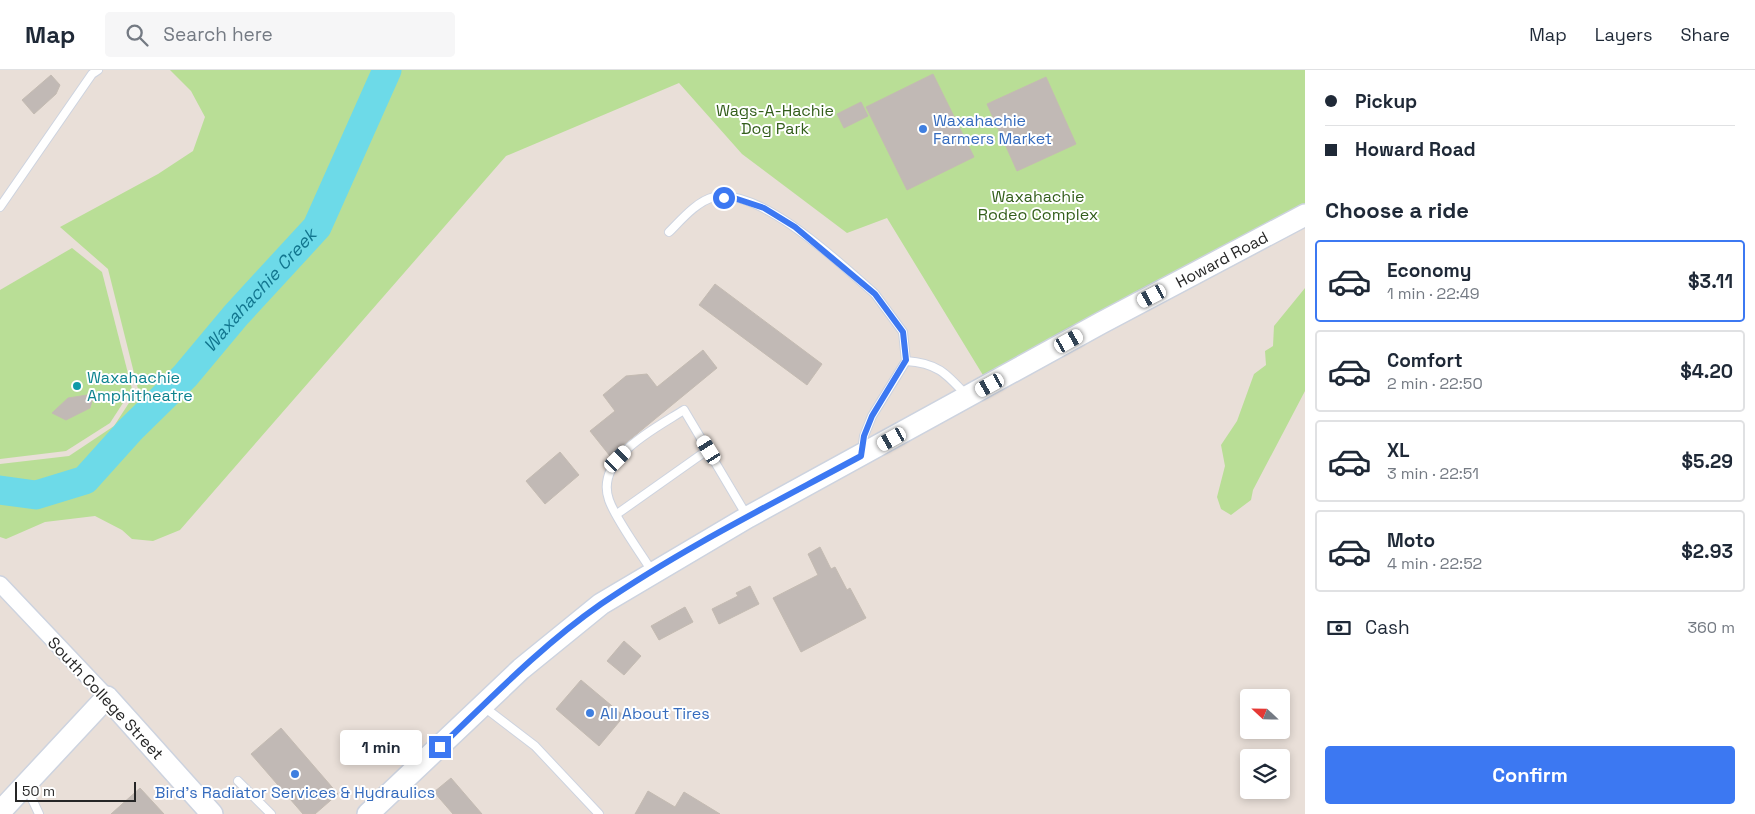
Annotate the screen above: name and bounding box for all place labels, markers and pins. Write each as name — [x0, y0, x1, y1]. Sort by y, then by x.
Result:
place label: Waxahachie Farmers Market — [933, 110, 1052, 149]
marker: Waxahachie Farmers Market — [917, 123, 929, 135]
place label: Waxahachie Amphitheatre — [87, 367, 193, 406]
marker: Waxahachie Amphitheatre — [71, 380, 83, 392]
place label: All About Tires — [600, 703, 710, 724]
marker: All About Tires — [584, 707, 596, 719]
marker: Bird's Radiator Services & Hydraulics — [289, 768, 301, 780]
place label: Bird's Radiator Services & Hydraulics — [155, 782, 435, 803]

